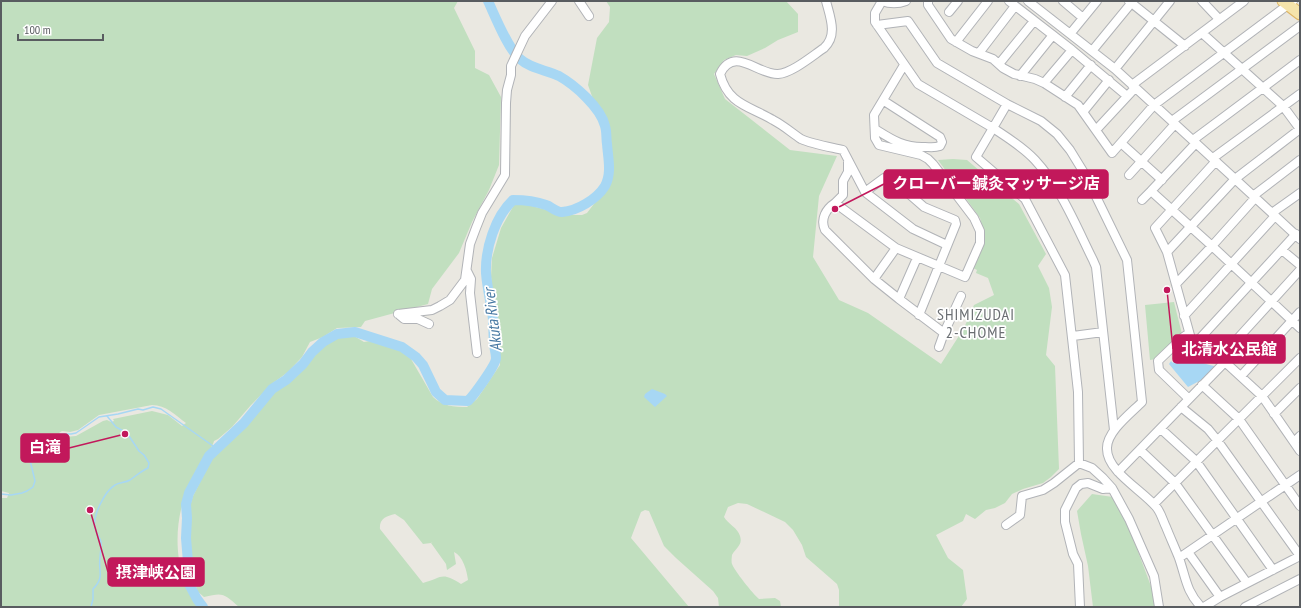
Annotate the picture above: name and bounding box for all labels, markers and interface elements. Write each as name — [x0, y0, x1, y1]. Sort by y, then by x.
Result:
scale bar — [18, 16, 103, 42]
text: 100 m — [24, 22, 51, 37]
callout: クローバー鍼灸マッサージ店 — [884, 170, 1108, 198]
text: クローバー鍼灸マッサージ店 — [892, 173, 1100, 193]
water label: Akuta River — [478, 285, 506, 353]
district label: SHIMIZUDAI 2-CHOME — [937, 304, 1015, 342]
callout: 北清水公民館 — [1173, 335, 1285, 363]
text: 北清水公民館 — [1181, 339, 1277, 359]
callout: 白滝 — [21, 434, 69, 462]
text: 白滝 — [29, 437, 61, 457]
callout: 摂津峡公園 — [108, 558, 204, 586]
text: 摂津峡公園 — [116, 562, 196, 582]

